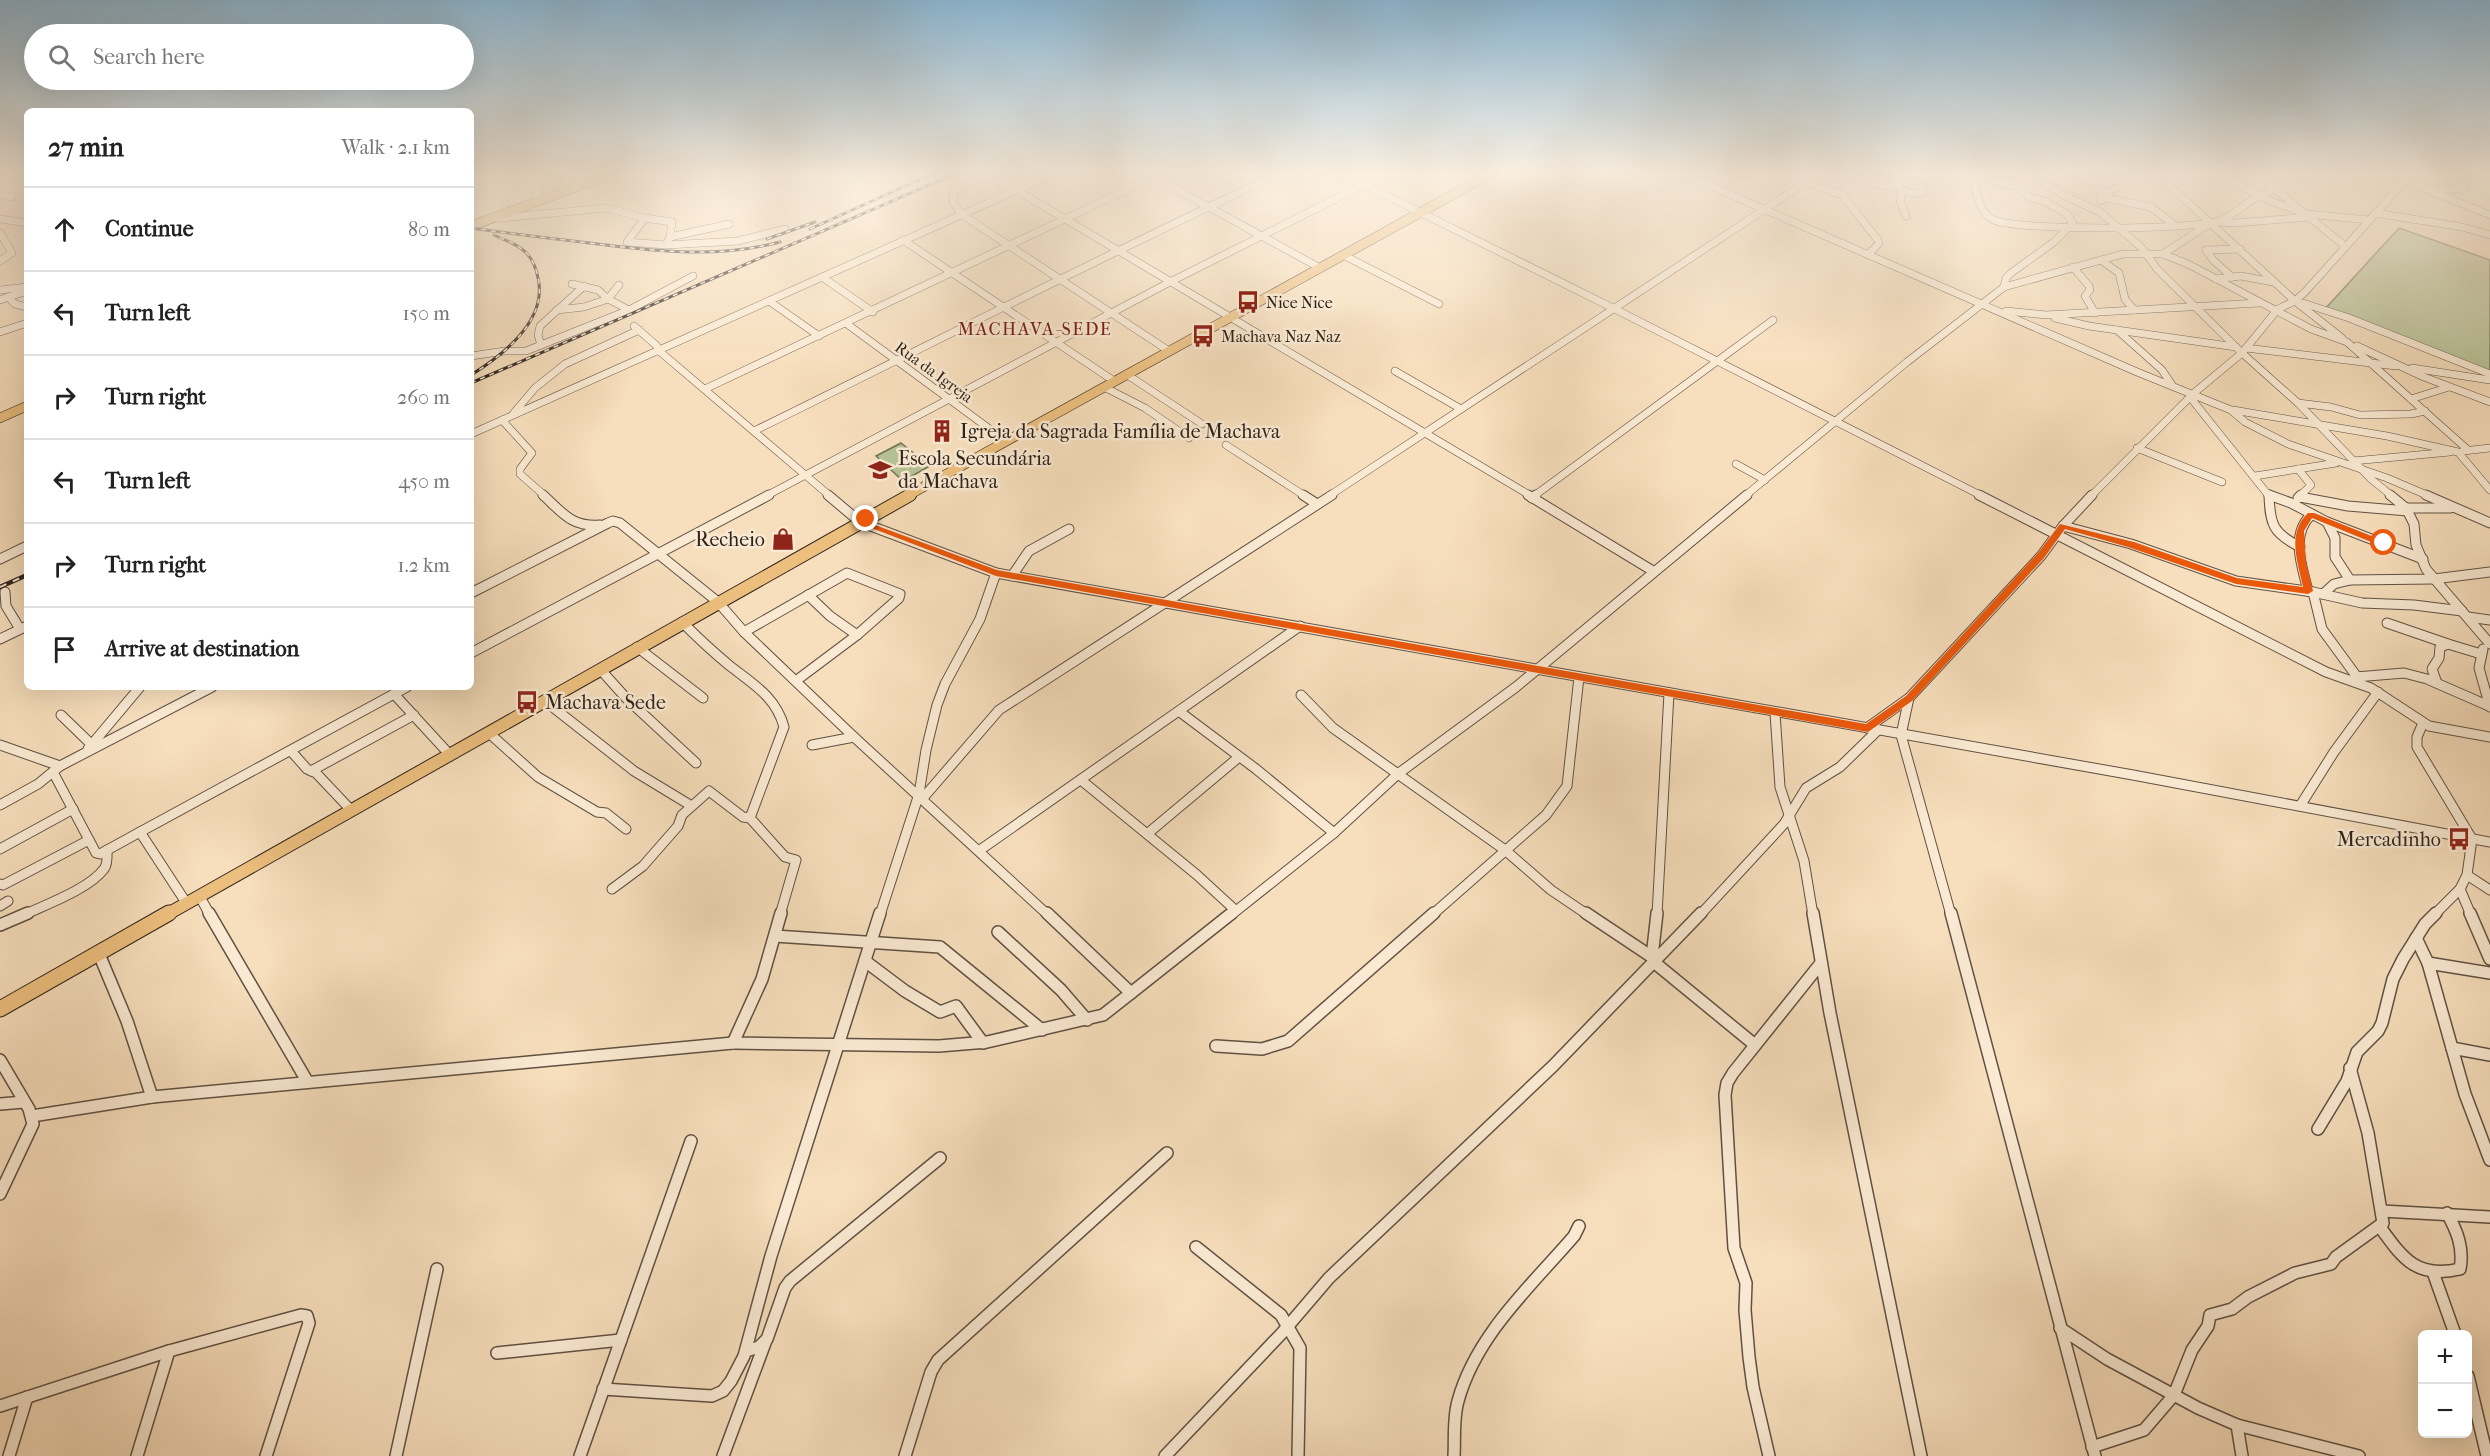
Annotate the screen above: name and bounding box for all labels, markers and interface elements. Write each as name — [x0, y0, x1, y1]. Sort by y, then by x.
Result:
search box — [24, 24, 474, 90]
icon: search — [45, 41, 78, 74]
text: Search here — [93, 44, 205, 70]
text: 27 min — [48, 132, 124, 163]
text: Walk · 2.1 km — [342, 136, 450, 159]
icon: ahead — [48, 213, 81, 246]
text: Continue — [105, 216, 194, 242]
text: 80 m — [408, 218, 450, 241]
bus stop icon: Nice Nice — [1235, 289, 1261, 315]
place label: Nice Nice — [1266, 293, 1333, 312]
icon: left — [48, 297, 81, 330]
text: Turn left — [105, 300, 191, 326]
text: 150 m — [402, 302, 450, 325]
district label: MACHAVA-SEDE — [958, 319, 1112, 340]
bus stop icon: Machava Naz Naz — [1190, 323, 1216, 349]
place label: Machava Naz Naz — [1221, 327, 1341, 346]
street label: Rua da Igreja — [891, 337, 977, 407]
icon: right — [48, 381, 81, 414]
text: Turn right — [105, 384, 206, 410]
text: 260 m — [397, 386, 450, 409]
building icon: Igreja da Sagrada Família de Machava — [929, 418, 955, 444]
place label: Igreja da Sagrada Família de Machava — [960, 420, 1281, 443]
place label: Escola Secundária da Machava — [898, 447, 1052, 493]
school or university icon: Escola Secundária da Machava — [867, 457, 893, 483]
icon: left — [48, 465, 81, 498]
text: Turn left — [105, 468, 191, 494]
text: 450 m — [398, 470, 450, 493]
route end — [852, 505, 878, 531]
shop icon: Recheio — [770, 526, 796, 552]
place label: Recheio — [695, 528, 765, 551]
route start — [2370, 529, 2396, 555]
icon: right — [48, 549, 81, 582]
text: Turn right — [105, 552, 206, 578]
text: 1.2 km — [398, 554, 450, 577]
icon: arrive — [48, 633, 81, 666]
text: Arrive at destination — [105, 636, 299, 662]
bus stop icon: Machava Sede — [514, 689, 540, 715]
place label: Machava Sede — [545, 691, 666, 714]
bus stop icon: Mercadinho — [2446, 826, 2472, 852]
place label: Mercadinho — [2337, 828, 2441, 851]
map controls — [2418, 1330, 2472, 1438]
button: + — [2418, 1330, 2472, 1384]
button: − — [2418, 1384, 2472, 1438]

